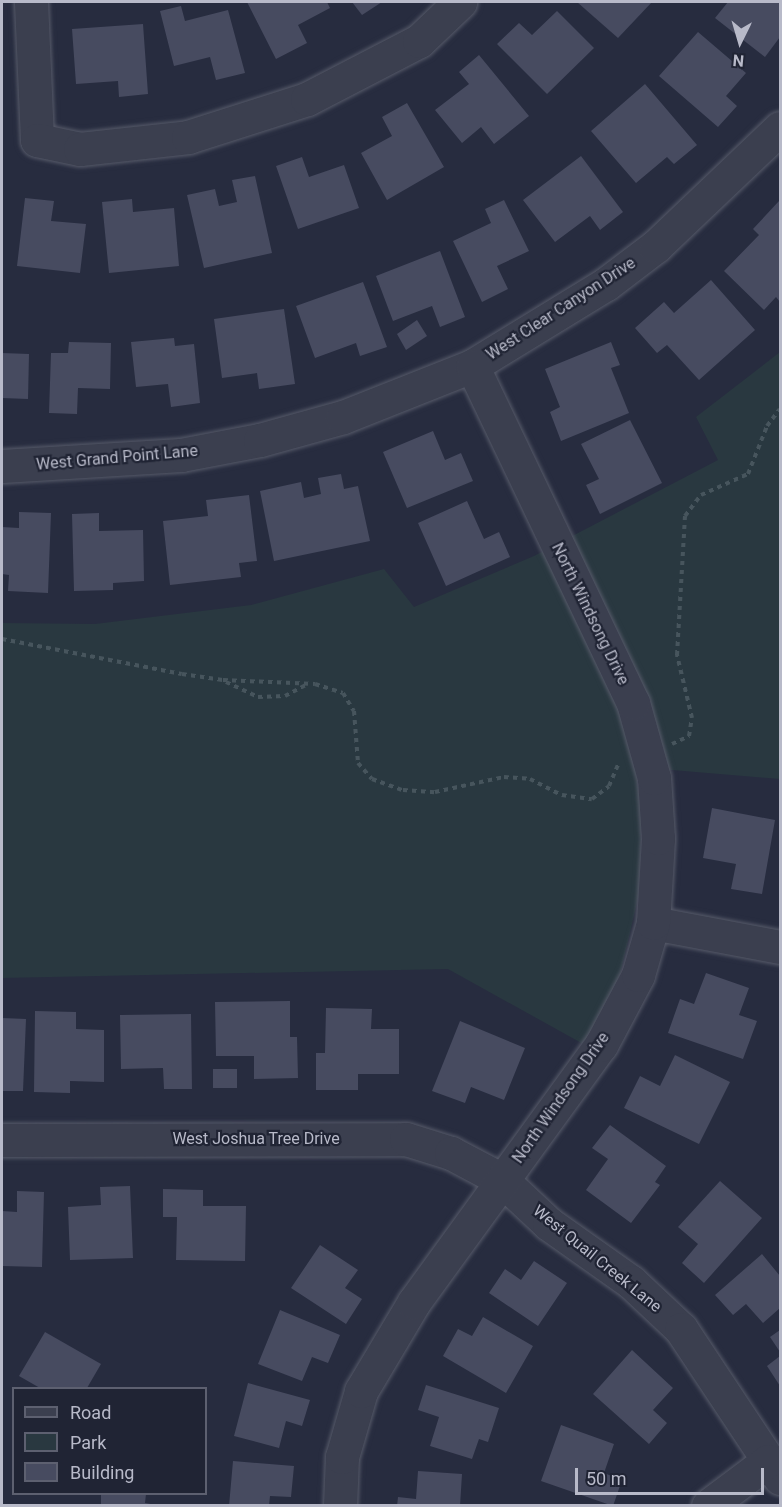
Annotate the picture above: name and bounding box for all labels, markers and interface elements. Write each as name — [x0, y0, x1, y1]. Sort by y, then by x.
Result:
north arrow — [710, 12, 770, 72]
text: N — [732, 50, 745, 70]
street label: West Clear Canyon Drive — [483, 254, 639, 364]
street label: West Grand Point Lane — [35, 441, 199, 475]
street label: North Windsong Drive — [547, 540, 633, 688]
street label: North Windsong Drive — [509, 1029, 613, 1167]
street label: West Joshua Tree Drive — [172, 1129, 340, 1149]
street label: West Quail Creek Lane — [529, 1201, 665, 1317]
legend — [12, 1387, 207, 1495]
text: Road — [70, 1402, 111, 1423]
text: Park — [70, 1432, 106, 1453]
scale bar — [578, 1456, 767, 1494]
text: Building — [70, 1462, 134, 1483]
text: 50 m — [586, 1468, 626, 1489]

